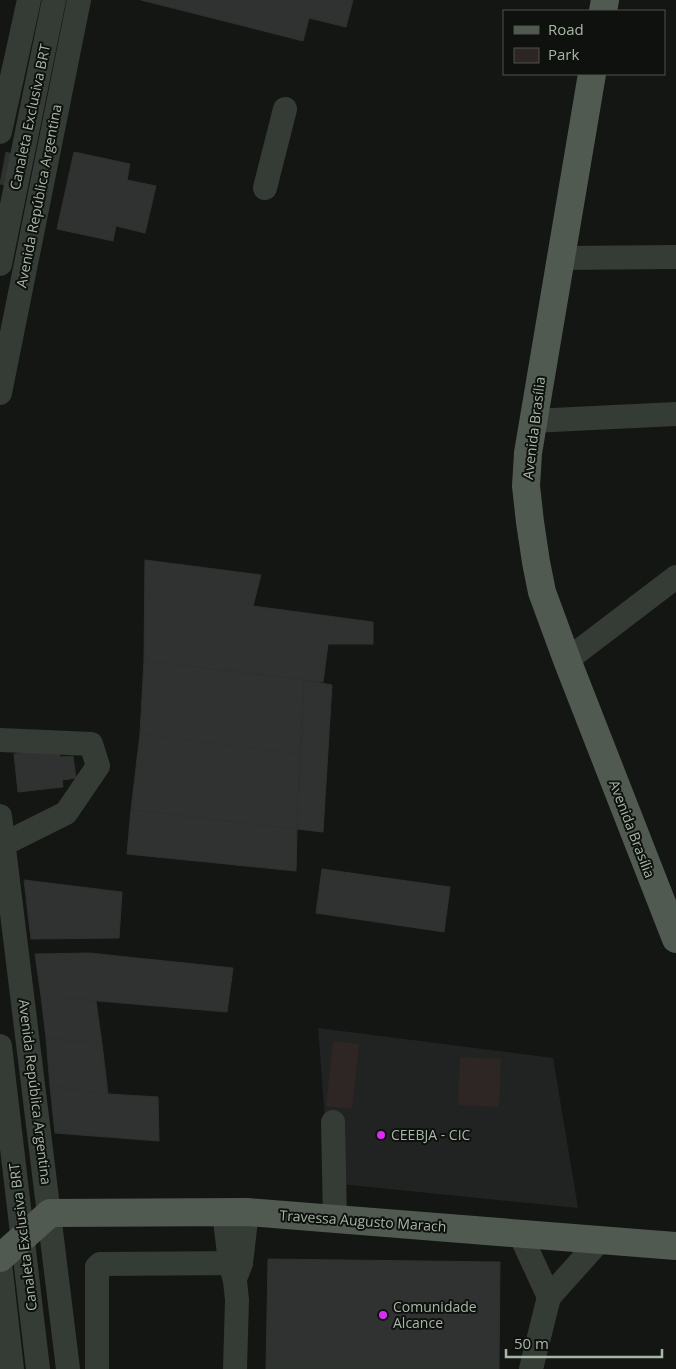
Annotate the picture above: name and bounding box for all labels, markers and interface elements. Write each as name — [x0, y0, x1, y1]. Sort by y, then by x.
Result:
legend — [503, 10, 666, 75]
text: Road — [548, 19, 584, 39]
street label: Canaleta Exclusiva BRT — [5, 42, 54, 192]
text: Park — [548, 44, 579, 64]
street label: Avenida República Argentina — [11, 102, 66, 289]
street label: Avenida Brasília — [518, 375, 549, 480]
street label: Avenida Brasília — [605, 777, 660, 881]
street label: Avenida República Argentina — [15, 998, 56, 1186]
place label: CEEBJA - CIC — [391, 1125, 471, 1144]
marker: CEEBJA - CIC — [375, 1129, 387, 1141]
street label: Canaleta Exclusiva BRT — [4, 1162, 41, 1312]
street label: Travessa Augusto Marach — [279, 1205, 447, 1236]
place label: Comunidade Alcance — [393, 1297, 477, 1332]
marker: Comunidade Alcance — [377, 1309, 389, 1321]
scale bar — [506, 1326, 662, 1358]
text: 50 m — [514, 1333, 549, 1353]

